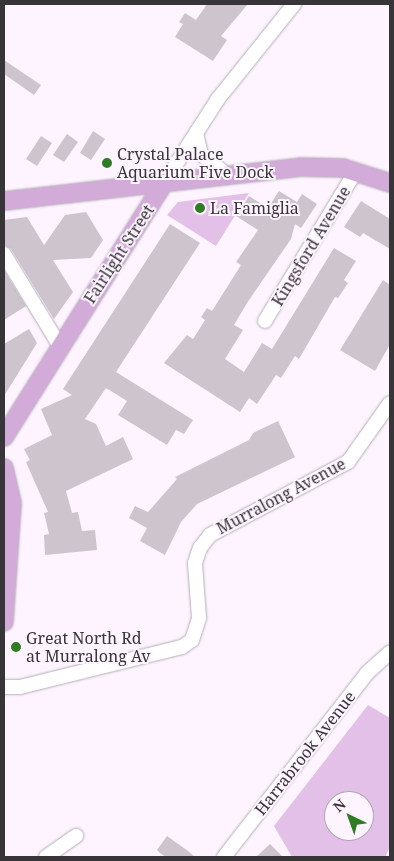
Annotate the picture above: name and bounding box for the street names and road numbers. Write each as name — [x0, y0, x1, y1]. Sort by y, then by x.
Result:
street label: Kingsford Avenue — [268, 183, 354, 309]
street label: Fairlight Street — [80, 201, 158, 307]
street label: Murralong Avenue — [213, 454, 349, 538]
street label: Harrabrook Avenue — [251, 687, 359, 819]

